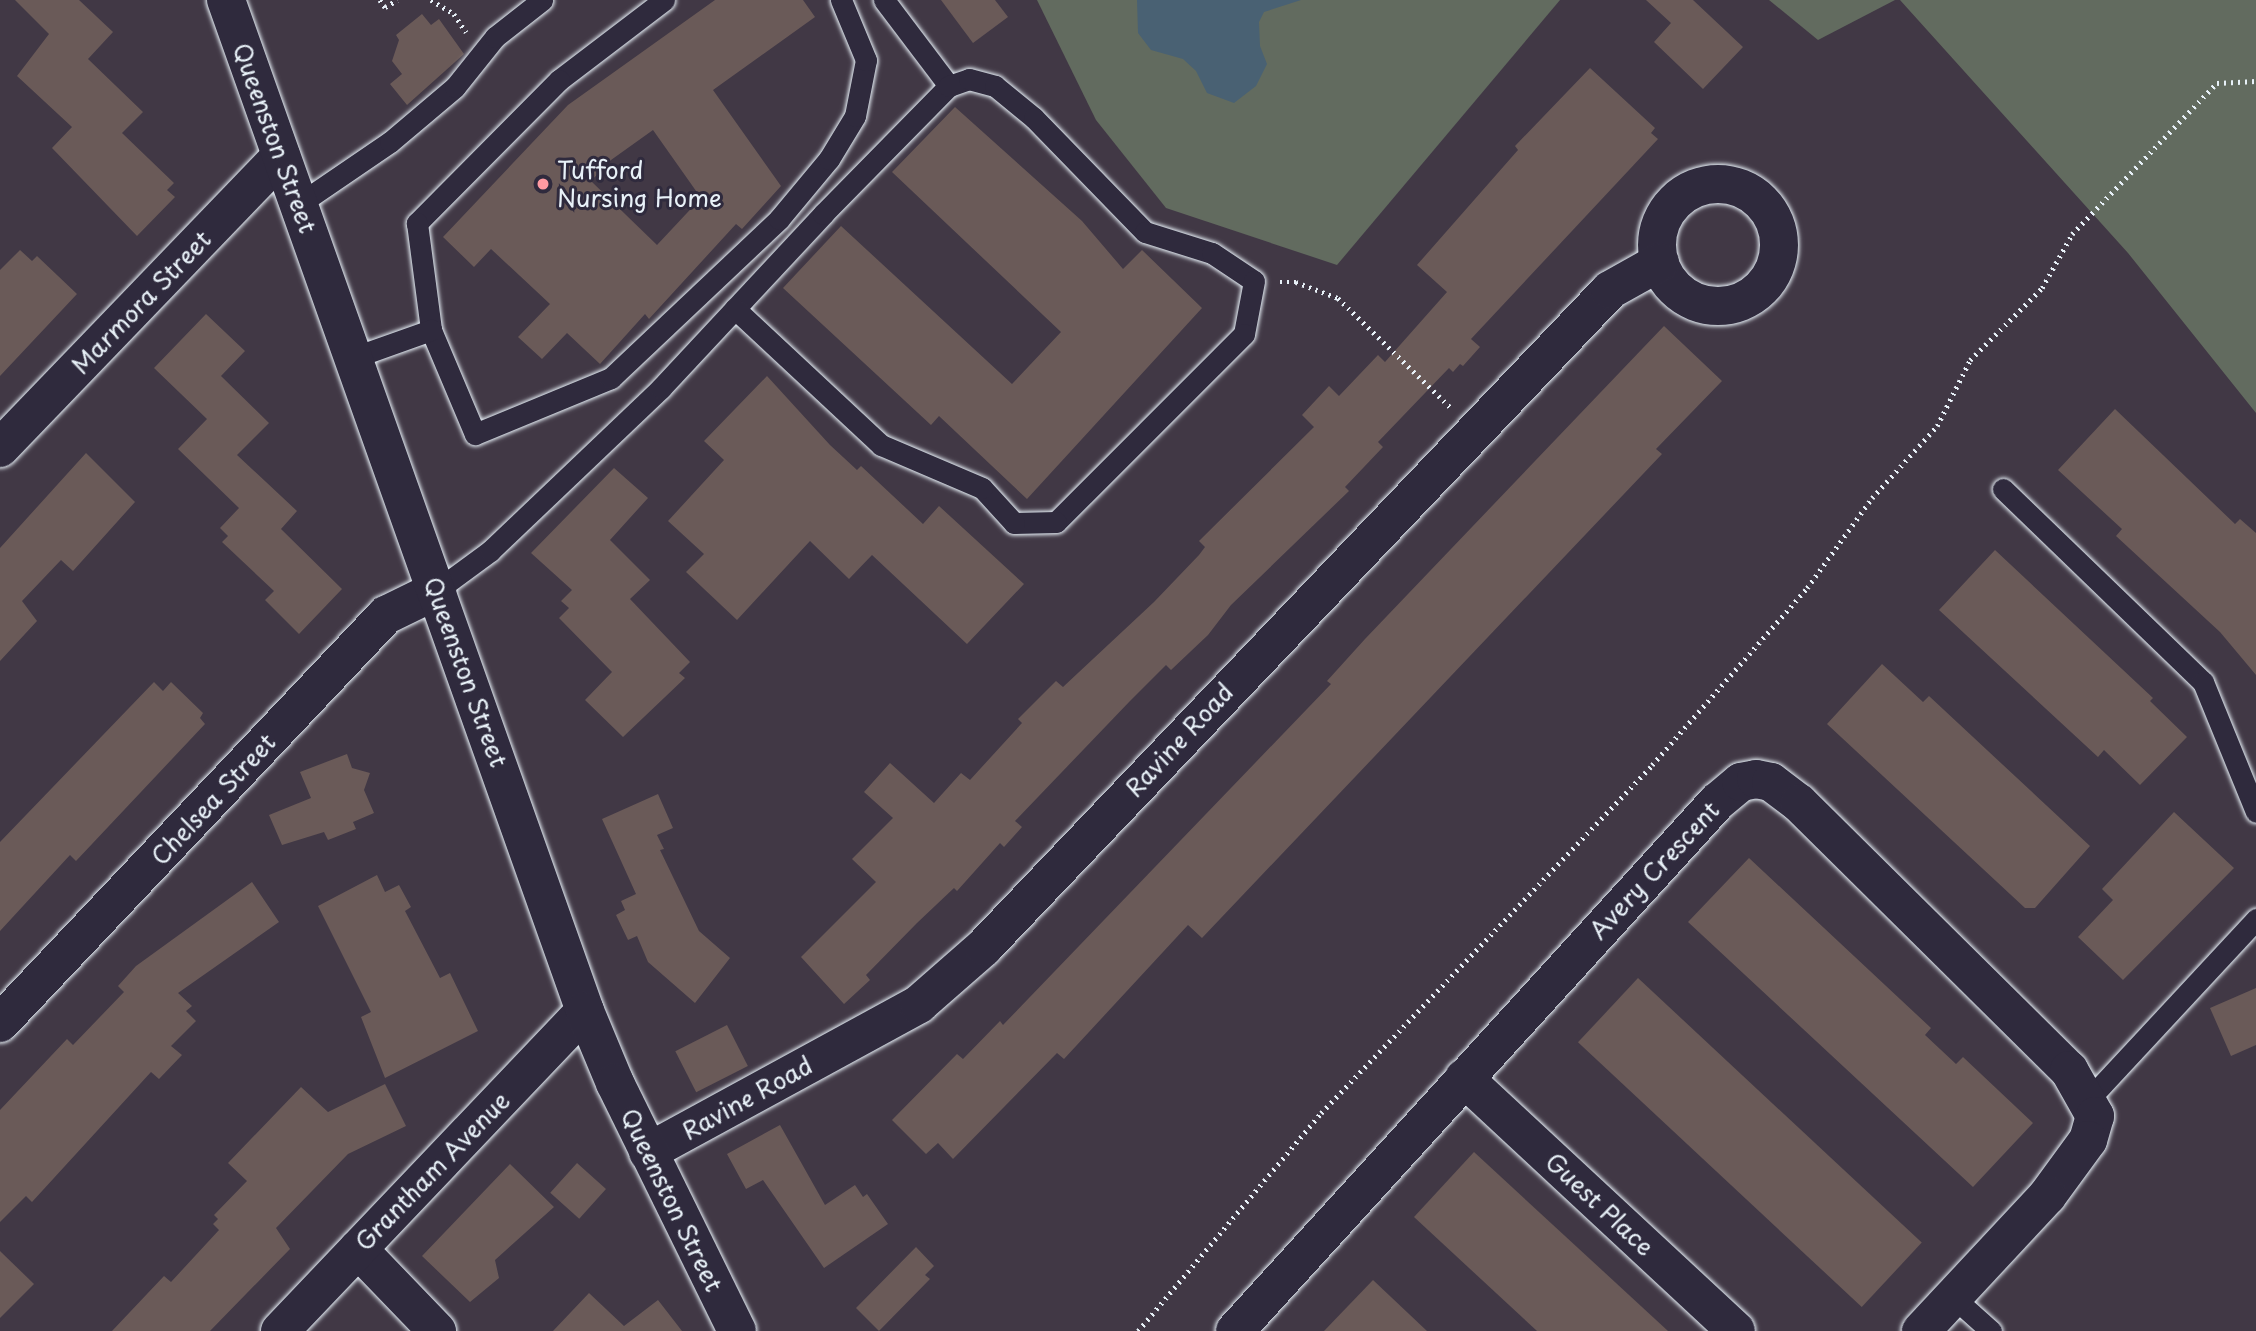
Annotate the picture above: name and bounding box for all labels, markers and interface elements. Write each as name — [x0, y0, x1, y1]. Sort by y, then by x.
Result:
street label: Queenston Street — [227, 39, 323, 237]
place label: Tufford Nursing Home — [557, 156, 722, 212]
marker: Tufford Nursing Home — [535, 176, 551, 192]
street label: Marmora Street — [65, 224, 217, 380]
street label: Queenston Street — [418, 573, 514, 771]
street label: Ravine Road — [1119, 678, 1239, 802]
street label: Chelsea Street — [145, 727, 281, 871]
street label: Avery Crescent — [1583, 795, 1725, 945]
street label: Ravine Road — [677, 1051, 817, 1145]
street label: Grantham Avenue — [349, 1086, 515, 1256]
street label: Queenston Street — [615, 1103, 729, 1297]
street label: Guest Place — [1540, 1147, 1660, 1261]

